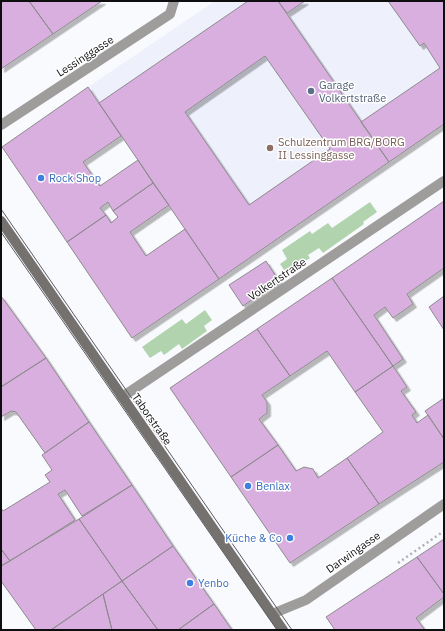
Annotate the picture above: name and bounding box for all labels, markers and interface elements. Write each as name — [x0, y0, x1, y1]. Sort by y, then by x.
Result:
street label: Lessinggasse — [54, 32, 116, 80]
place label: Garage Volkertstraße — [319, 78, 386, 105]
marker: Garage Volkertstraße — [306, 86, 316, 96]
place label: Schulzentrum BRG/BORG II Lessinggasse — [278, 135, 405, 162]
marker: Schulzentrum BRG/BORG II Lessinggasse — [265, 143, 275, 153]
place label: Rock Shop — [49, 171, 101, 185]
marker: Rock Shop — [36, 173, 46, 183]
street label: Volkertstraße — [245, 254, 309, 304]
street label: Taborstraße — [129, 390, 175, 448]
place label: Benlax — [256, 479, 290, 493]
marker: Benlax — [243, 481, 253, 491]
street label: Darwingasse — [323, 528, 383, 576]
place label: Küche & Co — [225, 531, 282, 545]
marker: Küche & Co — [285, 533, 295, 543]
place label: Yenbo — [198, 576, 229, 590]
marker: Yenbo — [185, 578, 195, 588]

